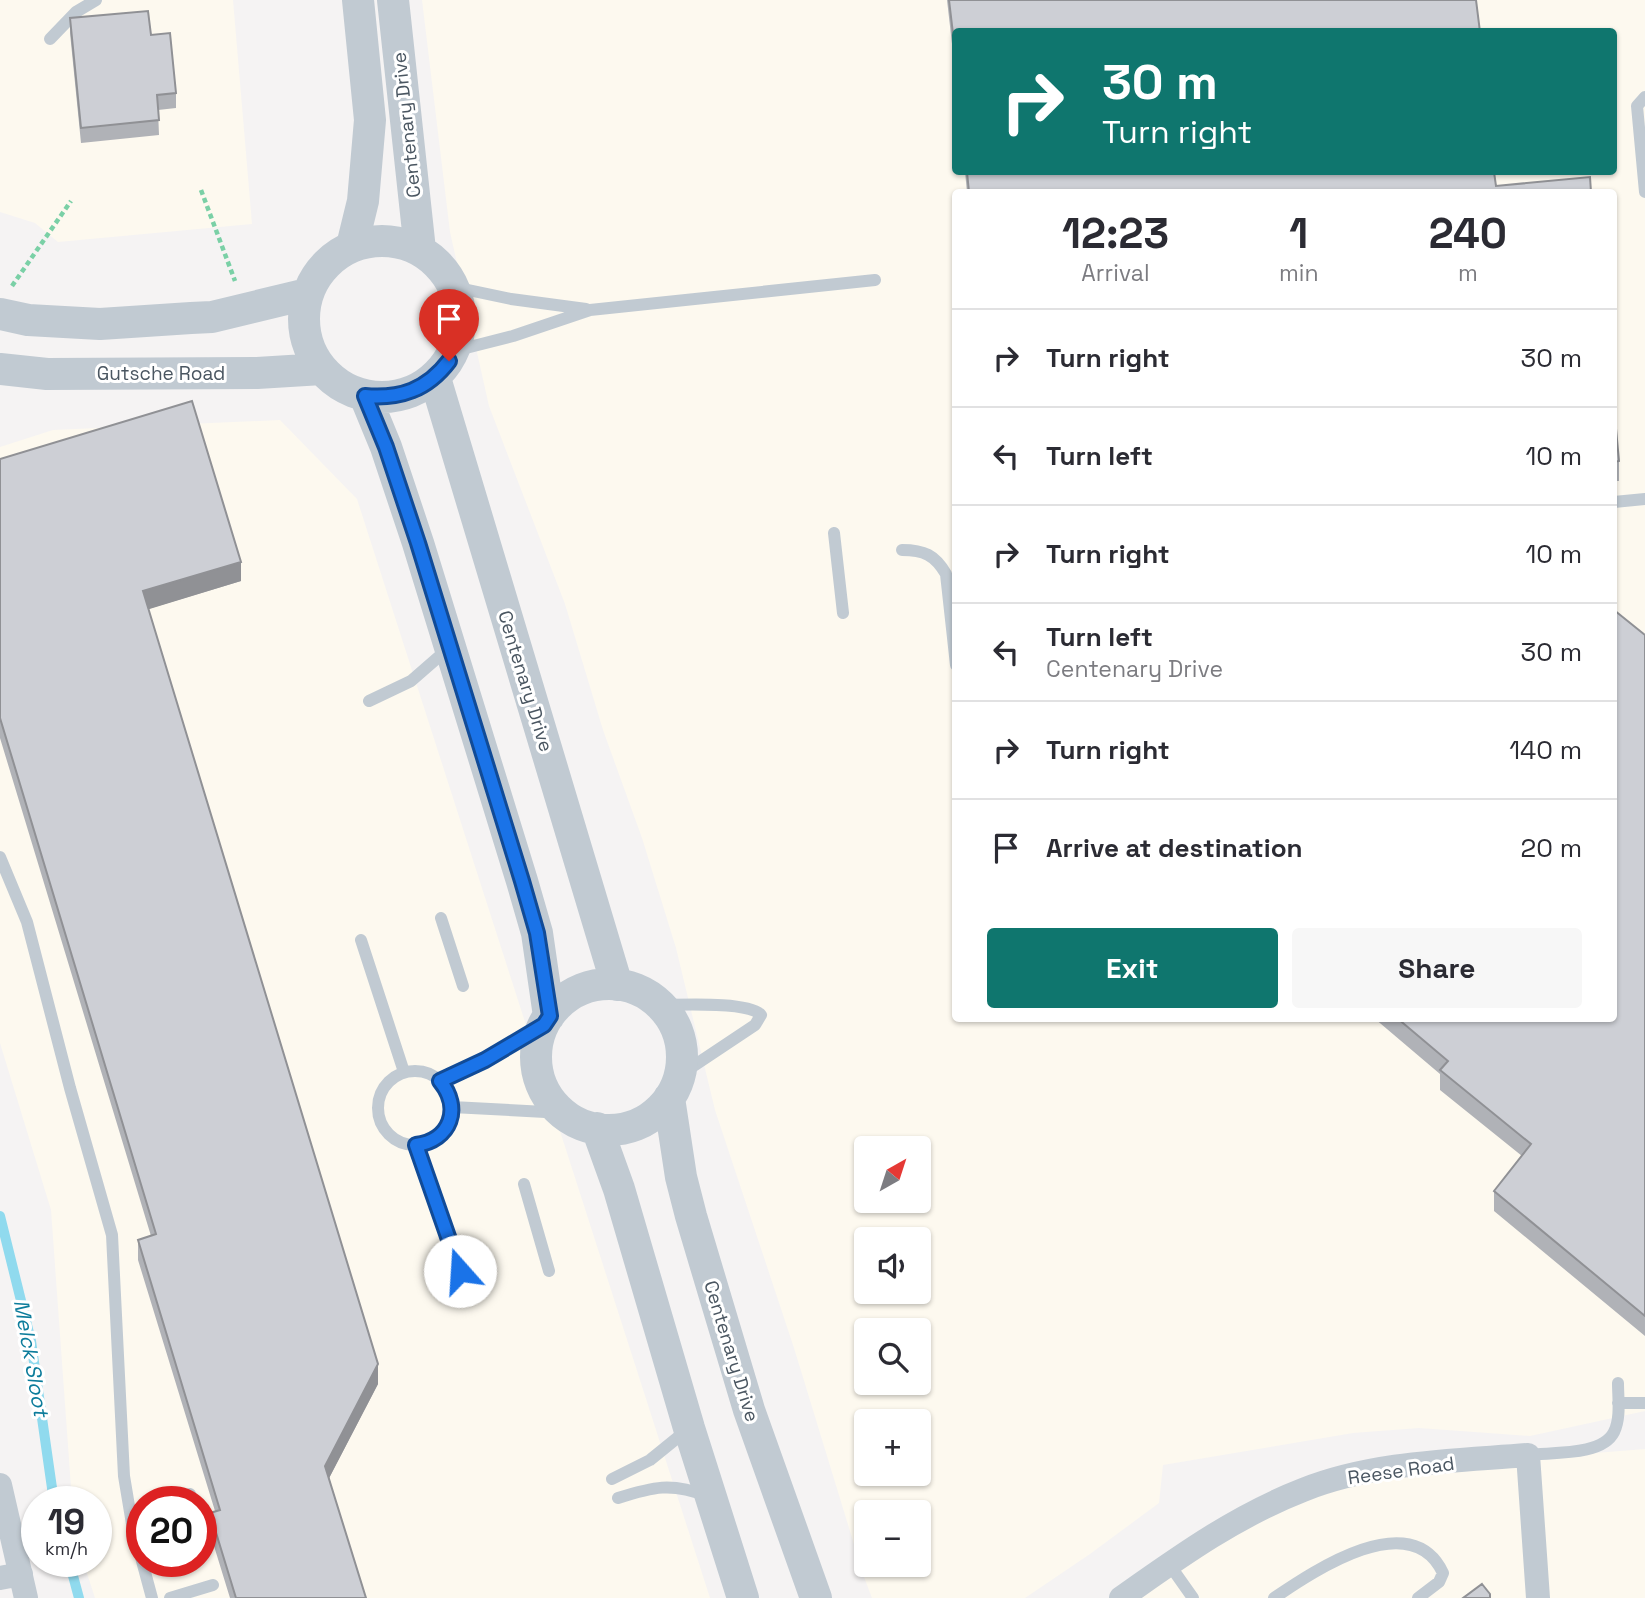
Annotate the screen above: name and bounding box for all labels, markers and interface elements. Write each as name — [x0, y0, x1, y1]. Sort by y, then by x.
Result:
street label: Centenary Drive — [386, 51, 427, 199]
text: 30 m — [1102, 51, 1218, 113]
icon: right — [987, 56, 1078, 147]
text: Turn right — [1102, 112, 1252, 152]
text: 12:23 — [1062, 207, 1169, 260]
text: 1 — [1289, 207, 1308, 260]
text: 240 — [1429, 207, 1507, 260]
text: Arrival — [1081, 258, 1150, 288]
text: min — [1279, 258, 1319, 288]
text: m — [1458, 258, 1478, 288]
pin — [419, 289, 479, 361]
icon: arrive — [430, 300, 468, 338]
icon: right — [987, 339, 1025, 377]
text: Turn right — [1046, 341, 1170, 375]
text: 30 m — [1521, 341, 1582, 375]
street label: Gutsche Road — [97, 361, 225, 386]
icon: left — [987, 437, 1025, 475]
text: Turn left — [1046, 439, 1153, 473]
text: 10 m — [1525, 439, 1582, 473]
icon: right — [987, 535, 1025, 573]
text: Turn right — [1046, 537, 1170, 571]
text: 10 m — [1525, 537, 1582, 571]
street label: Centenary Drive — [492, 608, 559, 755]
text: Turn left — [1046, 620, 1153, 654]
icon: left — [987, 633, 1025, 671]
text: 30 m — [1521, 635, 1582, 669]
text: Centenary Drive — [1046, 654, 1223, 684]
icon: right — [987, 731, 1025, 769]
text: Turn right — [1046, 733, 1170, 767]
text: 140 m — [1509, 733, 1582, 767]
icon: arrive — [987, 829, 1025, 867]
text: Arrive at destination — [1046, 831, 1303, 865]
text: 20 m — [1521, 831, 1582, 865]
button: Exit — [987, 928, 1278, 1008]
button: Share — [1292, 928, 1582, 1008]
north arrow — [854, 1136, 931, 1213]
map controls — [854, 1136, 931, 1577]
button: sound — [854, 1227, 931, 1304]
position arrow — [423, 1234, 497, 1308]
street label: Centenary Drive — [698, 1278, 765, 1425]
water label: Melck Sloot — [8, 1297, 55, 1421]
button: search — [854, 1318, 931, 1395]
button: + — [854, 1409, 931, 1486]
street label: Reese Road — [1346, 1451, 1456, 1490]
speed limit sign: 20 — [126, 1486, 217, 1577]
text: 19 — [48, 1500, 85, 1544]
button: − — [854, 1500, 931, 1577]
text: km/h — [45, 1537, 88, 1560]

